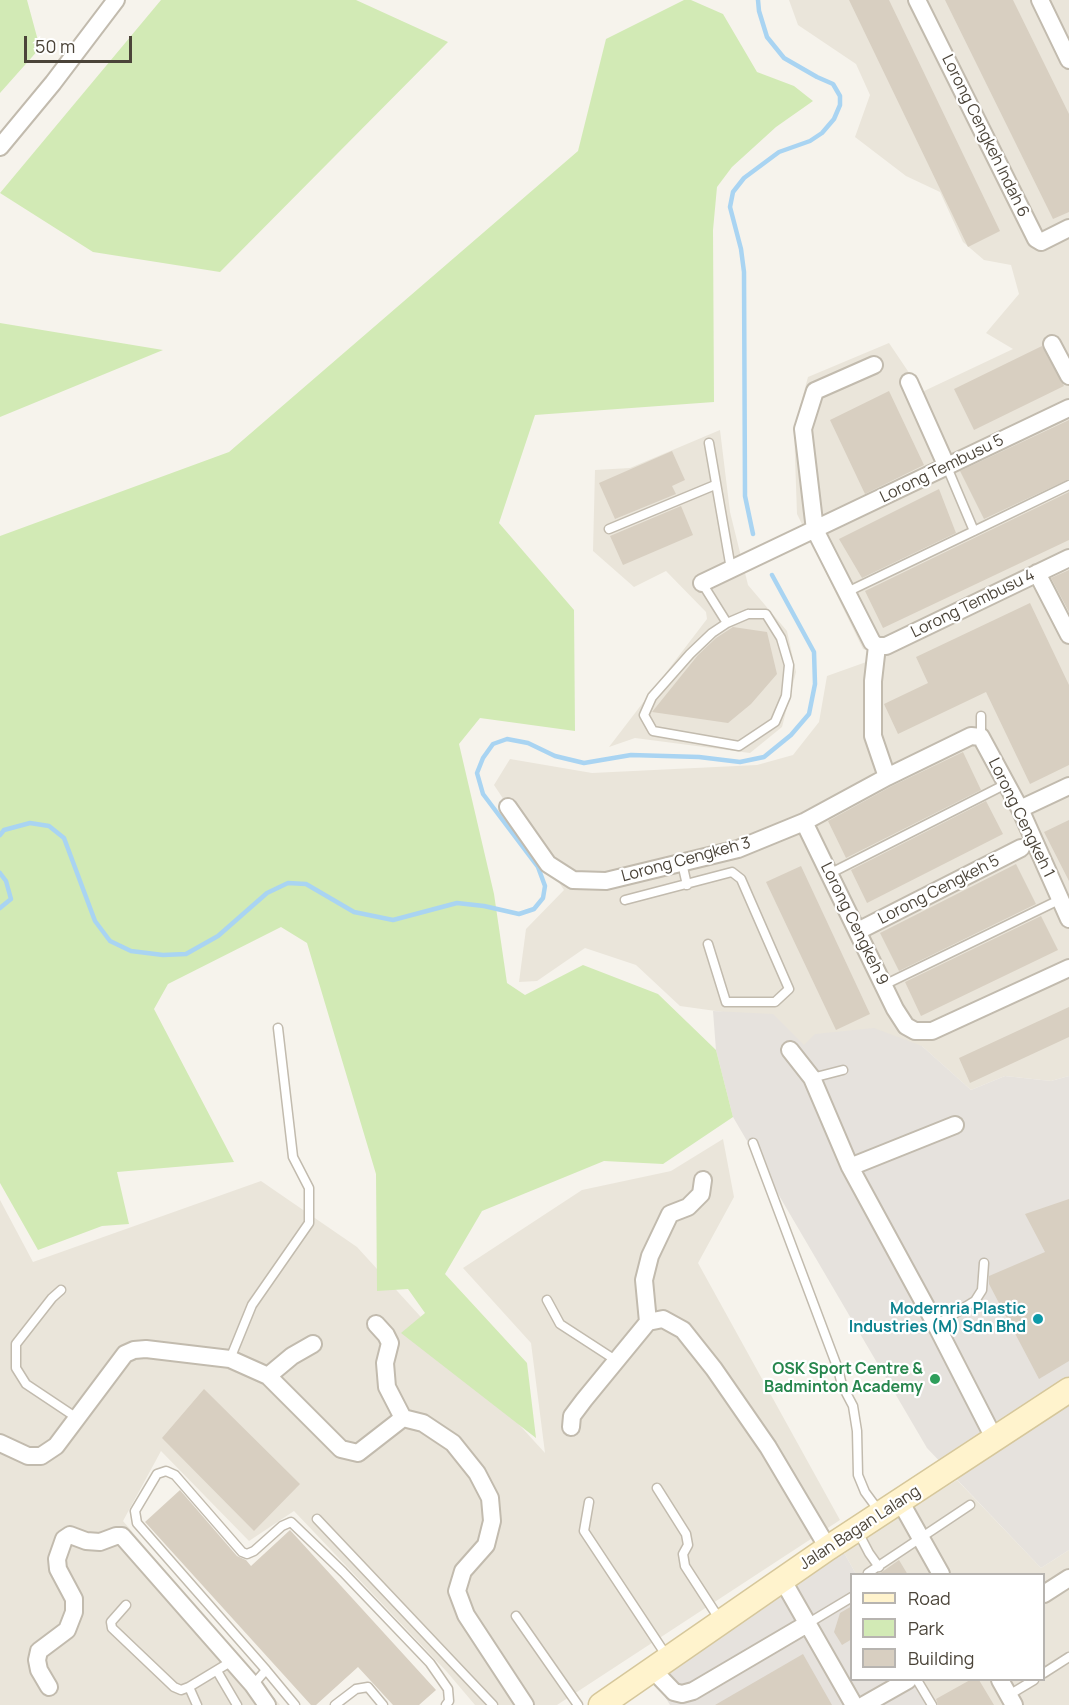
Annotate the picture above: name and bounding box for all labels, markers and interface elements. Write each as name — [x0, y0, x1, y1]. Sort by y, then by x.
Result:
scale bar — [27, 24, 135, 62]
text: 50 m — [35, 34, 75, 58]
street label: Lorong Cengkeh Indah 6 — [937, 52, 1033, 220]
street label: Lorong Tembusu 5 — [877, 431, 1007, 507]
street label: Lorong Tembusu 4 — [908, 566, 1038, 642]
street label: Lorong Cengkeh 1 — [984, 755, 1058, 881]
street label: Lorong Cengkeh 3 — [619, 834, 753, 886]
street label: Lorong Cengkeh 5 — [875, 851, 1003, 929]
street label: Lorong Cengkeh 9 — [816, 859, 892, 989]
place label: Modernria Plastic Industries (M) Sdn Bhd — [849, 1300, 1026, 1338]
marker: Modernria Plastic Industries (M) Sdn Bhd — [1031, 1312, 1045, 1326]
place label: OSK Sport Centre & Badminton Academy — [764, 1360, 923, 1398]
marker: OSK Sport Centre & Badminton Academy — [928, 1372, 942, 1386]
street label: Jalan Bagan Lalang — [796, 1482, 924, 1574]
legend — [850, 1573, 1045, 1681]
text: Road — [908, 1586, 951, 1610]
text: Park — [908, 1616, 944, 1640]
text: Building — [908, 1646, 974, 1670]

